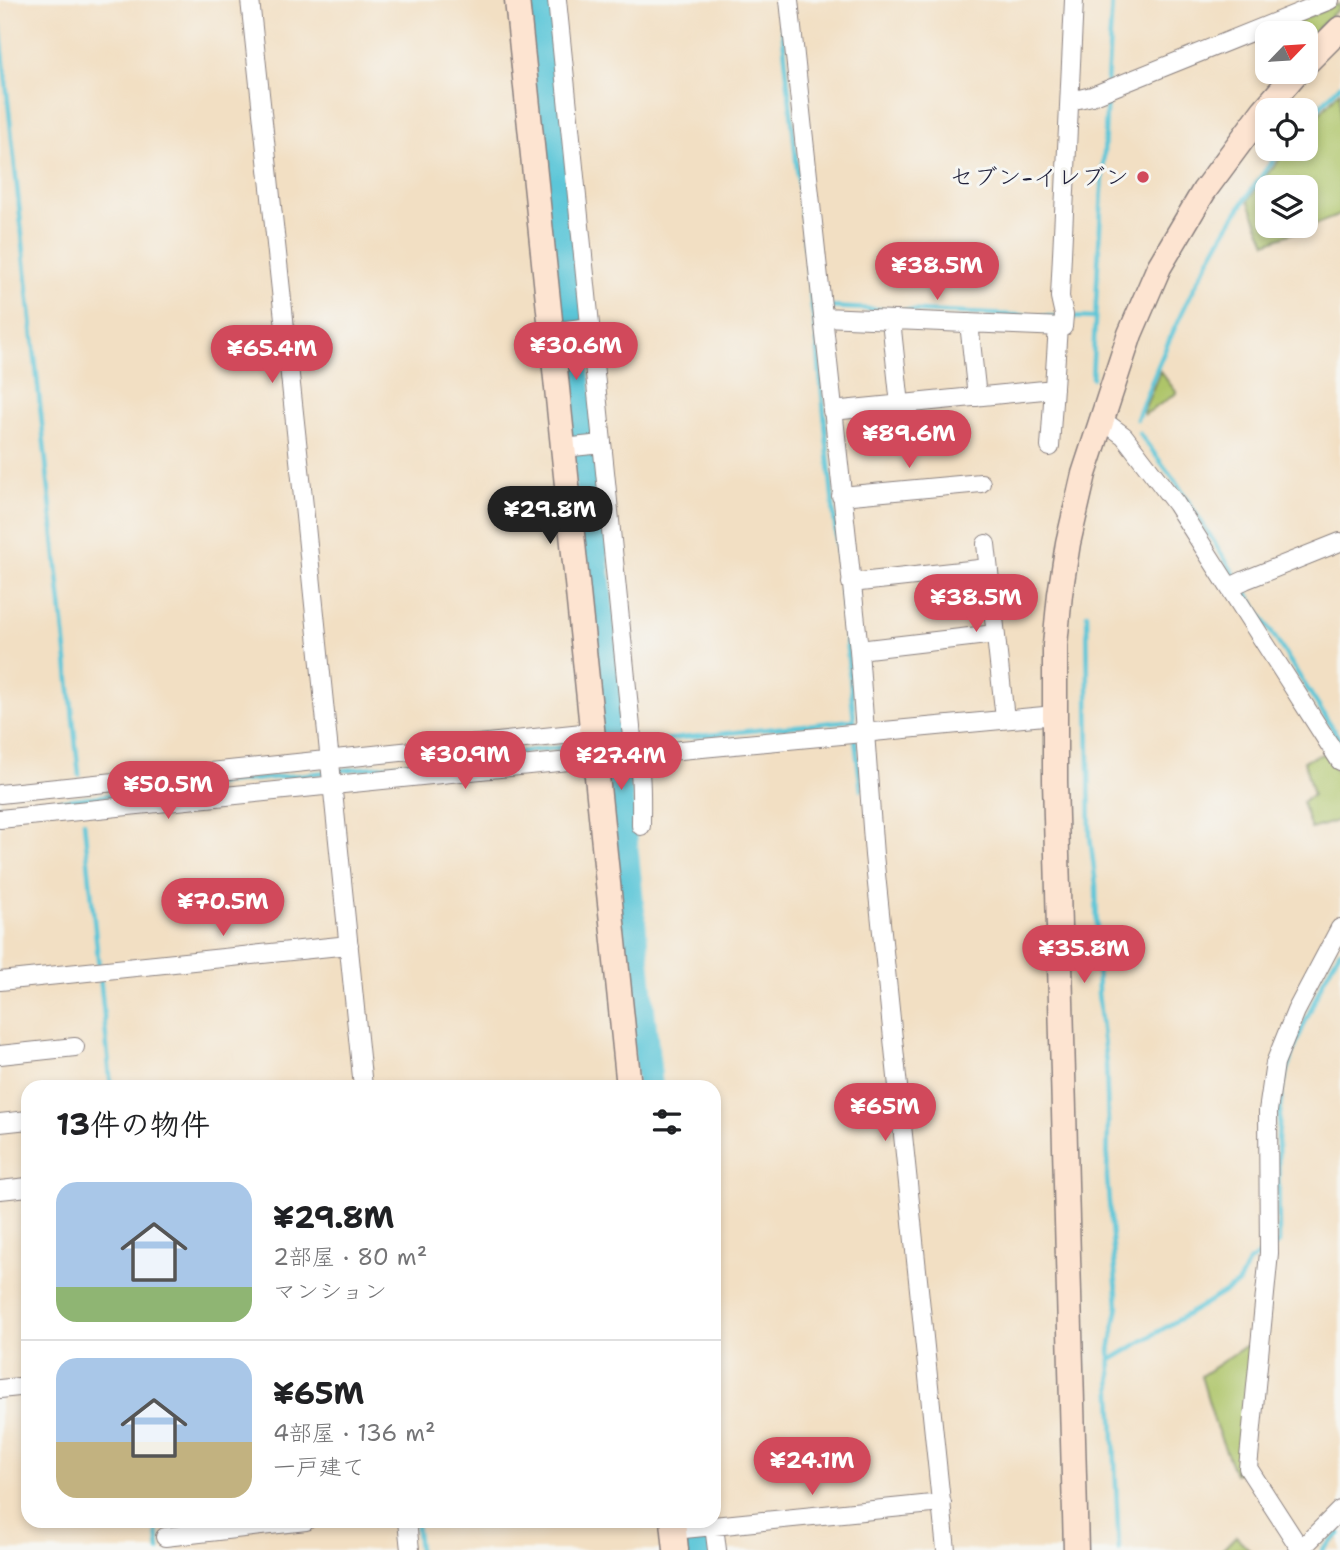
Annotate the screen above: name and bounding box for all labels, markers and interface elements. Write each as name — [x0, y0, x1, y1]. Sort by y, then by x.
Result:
north arrow — [1255, 21, 1318, 84]
map controls — [1255, 21, 1318, 238]
button: locate — [1255, 98, 1318, 161]
place label: セブン-イレブン — [949, 161, 1129, 193]
marker: セブン-イレブン — [1135, 169, 1151, 185]
button: layers — [1255, 175, 1318, 238]
pin: ¥38.5M — [880, 243, 994, 302]
text: ¥38.5M — [891, 250, 983, 280]
pin: ¥30.6M — [519, 322, 633, 382]
pin: ¥65.4M — [215, 326, 329, 385]
text: ¥30.6M — [530, 330, 622, 360]
text: ¥65.4M — [227, 333, 317, 363]
pin: ¥89.6M — [852, 410, 966, 470]
text: ¥89.6M — [862, 418, 956, 448]
pin: ¥29.8M — [493, 486, 607, 546]
text: ¥29.8M — [504, 494, 596, 524]
pin: ¥38.5M — [919, 574, 1033, 634]
text: ¥38.5M — [930, 582, 1022, 612]
pin: ¥30.9M — [408, 732, 522, 791]
pin: ¥27.4M — [564, 732, 678, 792]
text: ¥30.9M — [420, 739, 510, 769]
text: ¥27.4M — [576, 740, 666, 770]
pin: ¥50.5M — [111, 762, 225, 821]
text: ¥50.5M — [123, 769, 213, 799]
pin: ¥70.5M — [166, 878, 280, 938]
text: ¥70.5M — [177, 886, 269, 916]
pin: ¥35.8M — [1027, 926, 1141, 985]
text: ¥35.8M — [1038, 933, 1130, 963]
pin: ¥65M — [844, 1084, 926, 1143]
text: ¥65M — [850, 1091, 920, 1121]
icon: filters — [648, 1103, 686, 1141]
text: 13件の物件 — [56, 1104, 210, 1145]
text: ¥29.8M — [273, 1197, 394, 1238]
icon: home — [112, 1210, 196, 1294]
text: 2部屋 · 80 m² — [273, 1242, 427, 1272]
text: マンション — [273, 1276, 387, 1306]
text: ¥65M — [273, 1373, 364, 1414]
icon: home — [112, 1386, 196, 1470]
text: 4部屋 · 136 m² — [273, 1418, 436, 1448]
pin: ¥24.1M — [755, 1438, 869, 1497]
text: ¥24.1M — [770, 1445, 854, 1475]
text: 一戸建て — [273, 1452, 365, 1482]

